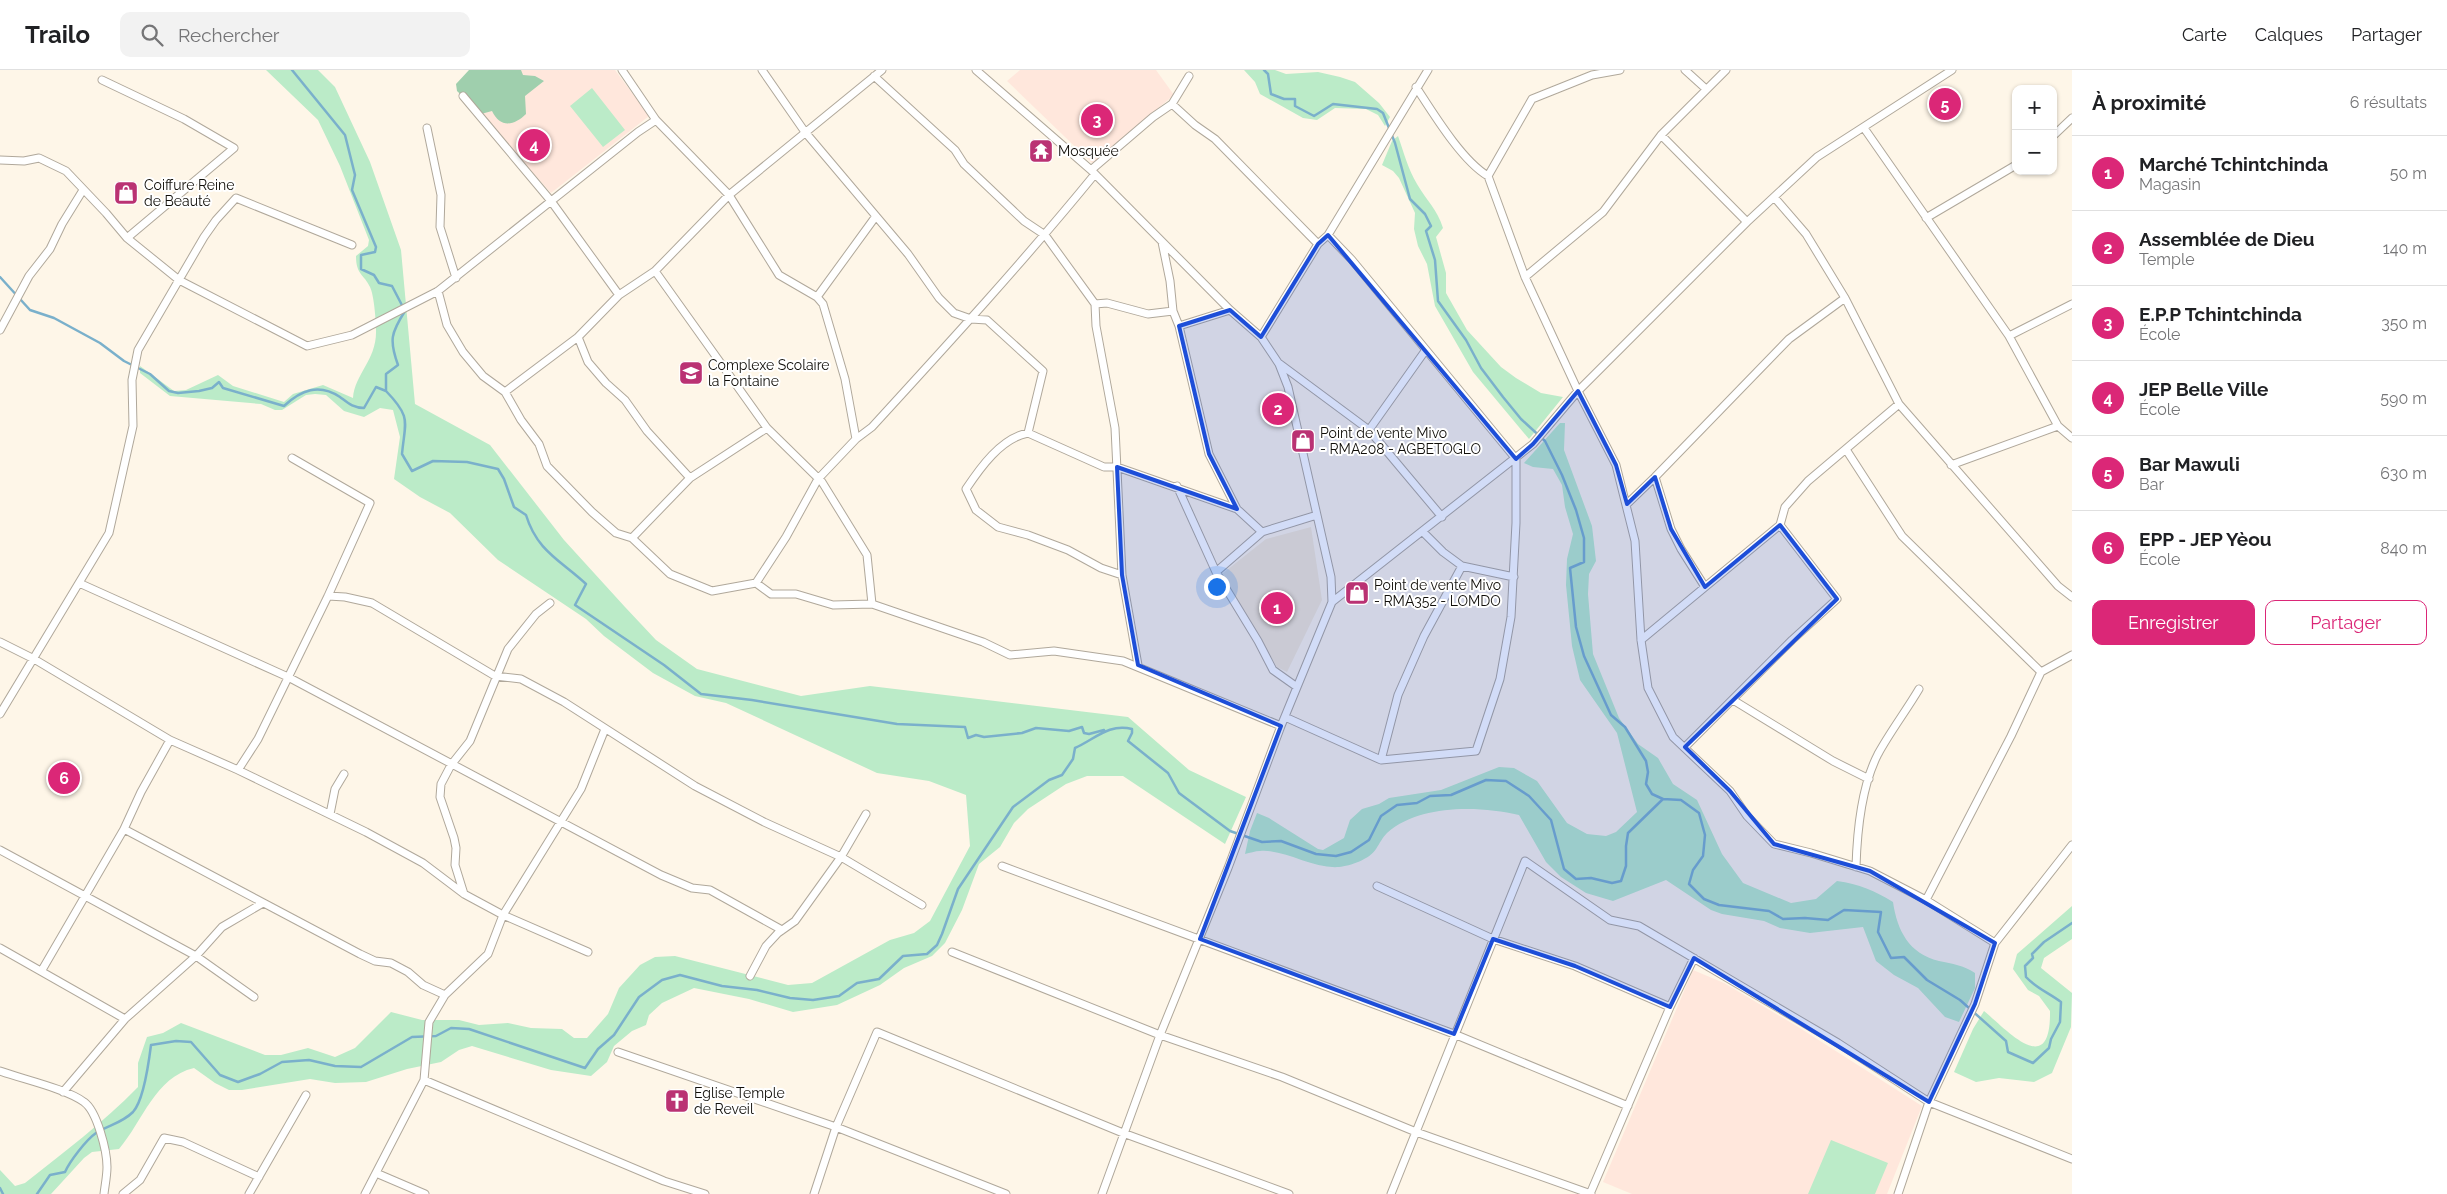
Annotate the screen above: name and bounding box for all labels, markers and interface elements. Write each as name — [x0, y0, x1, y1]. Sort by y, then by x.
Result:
search box — [120, 12, 470, 57]
text: Trailo — [25, 20, 90, 49]
icon: search — [138, 21, 166, 49]
text: Rechercher — [178, 24, 280, 46]
text: Carte — [2182, 24, 2227, 45]
text: Calques — [2255, 24, 2323, 45]
text: Partager — [2351, 24, 2422, 45]
pin: 5 — [1929, 85, 1961, 123]
map controls — [2012, 85, 2057, 175]
button: + — [2012, 85, 2057, 130]
text: À proximité — [2092, 90, 2206, 115]
text: 6 résultats — [2350, 93, 2427, 112]
pin: 3 — [1081, 101, 1113, 139]
pin: 4 — [518, 126, 550, 164]
button: − — [2012, 130, 2057, 175]
temple icon: Mosquée — [1028, 138, 1054, 164]
place label: Mosquée — [1058, 143, 1119, 159]
text: Marché Tchintchinda — [2139, 153, 2328, 175]
text: 1 — [2104, 164, 2112, 183]
text: 50 m — [2390, 164, 2427, 183]
text: Magasin — [2139, 175, 2201, 194]
place label: Coiffure Reine de Beauté — [144, 177, 235, 209]
shop icon: Coiffure Reine de Beauté — [113, 180, 139, 206]
text: Assemblée de Dieu — [2139, 228, 2315, 250]
text: 2 — [2103, 239, 2113, 258]
text: 140 m — [2383, 239, 2427, 258]
text: Temple — [2139, 250, 2195, 269]
text: E.P.P Tchintchinda — [2139, 303, 2302, 325]
text: 3 — [2104, 314, 2112, 333]
text: 350 m — [2381, 314, 2427, 333]
text: École — [2139, 325, 2180, 344]
place label: Complexe Scolaire la Fontaine — [708, 357, 830, 389]
school or university icon: Complexe Scolaire la Fontaine — [678, 360, 704, 386]
text: JEP Belle Ville — [2139, 378, 2268, 400]
text: 4 — [2103, 389, 2113, 408]
text: 590 m — [2380, 389, 2427, 408]
pin: 2 — [1262, 390, 1294, 428]
text: École — [2139, 400, 2180, 419]
place label: Point de vente Mivo - RMA208 - AGBETOGLO — [1320, 425, 1481, 457]
shop icon: Point de vente Mivo - RMA208 - AGBETOGLO — [1290, 428, 1316, 454]
text: Bar Mawuli — [2139, 453, 2240, 475]
text: 5 — [2104, 464, 2112, 483]
text: 630 m — [2380, 464, 2427, 483]
text: Bar — [2139, 475, 2164, 494]
text: EPP - JEP Yèou — [2139, 528, 2272, 550]
text: 6 — [2103, 539, 2113, 558]
text: 840 m — [2380, 539, 2427, 558]
text: École — [2139, 550, 2180, 569]
your location — [1204, 574, 1230, 600]
place label: Point de vente Mivo - RMA352 - LOMDO — [1374, 577, 1501, 609]
shop icon: Point de vente Mivo - RMA352 - LOMDO — [1344, 580, 1370, 606]
pin: 1 — [1261, 589, 1293, 627]
button: Enregistrer — [2092, 600, 2255, 645]
button: Partager — [2265, 600, 2427, 645]
pin: 6 — [48, 759, 80, 797]
place label: Eglise Temple de Reveil — [694, 1085, 785, 1117]
church icon: Eglise Temple de Reveil — [664, 1088, 690, 1114]

